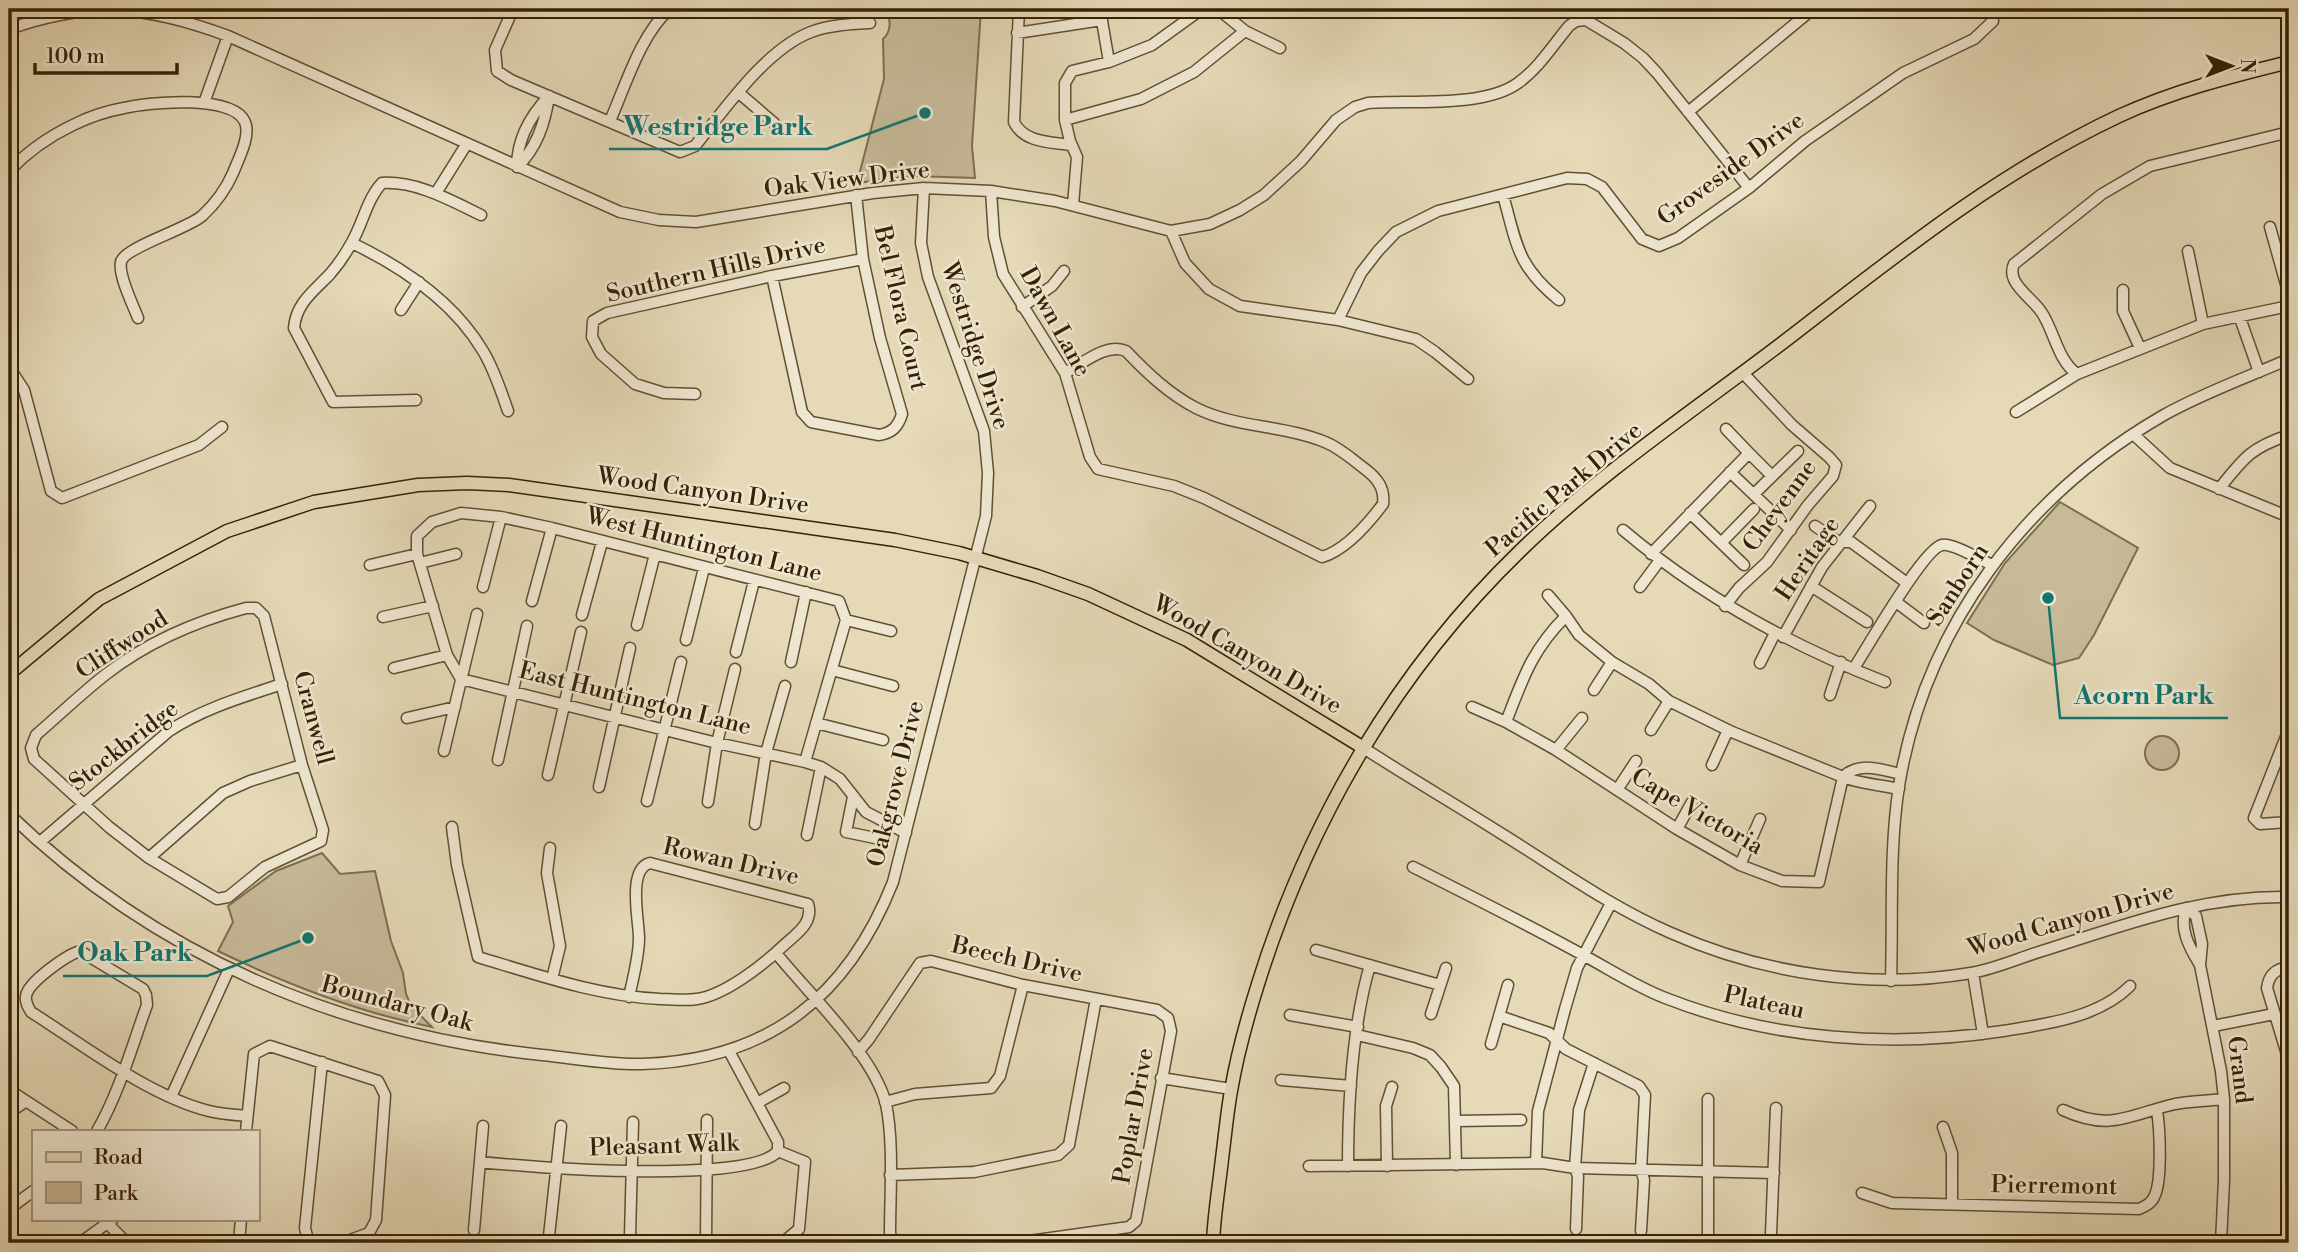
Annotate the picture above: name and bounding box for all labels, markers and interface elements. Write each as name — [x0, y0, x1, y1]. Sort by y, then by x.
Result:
scale bar — [35, 32, 177, 76]
north arrow — [2196, 32, 2266, 102]
text: 100 m — [46, 44, 105, 70]
text: N — [2235, 58, 2259, 74]
callout: Westridge Park — [609, 102, 827, 149]
street label: Groveside Drive — [1652, 106, 1810, 232]
text: Westridge Park — [622, 111, 814, 143]
street label: Oak View Drive — [762, 155, 932, 205]
street label: Bel Flora Court — [866, 222, 934, 394]
street label: Southern Hills Drive — [603, 230, 829, 310]
street label: Westridge Drive — [933, 258, 1016, 434]
street label: Dawn Lane — [1013, 262, 1097, 382]
street label: Pacific Park Drive — [1480, 416, 1648, 564]
street label: Cheyenne — [1736, 454, 1824, 558]
street label: Wood Canyon Drive — [594, 461, 811, 521]
street label: West Huntington Lane — [582, 501, 825, 589]
street label: Heritage — [1769, 511, 1847, 607]
street label: Sanborn — [1920, 538, 1996, 632]
street label: Wood Canyon Drive — [1146, 588, 1347, 721]
street label: Cliffwood — [70, 604, 174, 686]
street label: East Huntington Lane — [516, 656, 754, 742]
street label: Cranwell — [286, 668, 340, 768]
callout: Acorn Park — [2060, 671, 2228, 718]
text: Acorn Park — [2073, 680, 2215, 712]
street label: Stockbridge — [63, 694, 185, 798]
street label: Oakgrove Drive — [861, 698, 931, 870]
street label: Cape Victoria — [1625, 762, 1769, 862]
street label: Rowan Drive — [660, 832, 802, 892]
street label: Wood Canyon Drive — [1963, 876, 2178, 964]
callout: Oak Park — [63, 929, 207, 976]
street label: Beech Drive — [948, 930, 1085, 990]
text: Oak Park — [77, 937, 194, 969]
street label: Boundary Oak — [317, 969, 477, 1039]
street label: Plateau — [1721, 980, 1807, 1026]
street label: Grand — [2220, 1034, 2258, 1106]
street label: Poplar Drive — [1107, 1046, 1161, 1186]
street label: Pleasant Walk — [588, 1128, 741, 1164]
legend — [32, 1130, 259, 1220]
text: Road — [94, 1145, 143, 1171]
street label: Pierremont — [1990, 1170, 2118, 1202]
text: Park — [94, 1181, 139, 1207]

